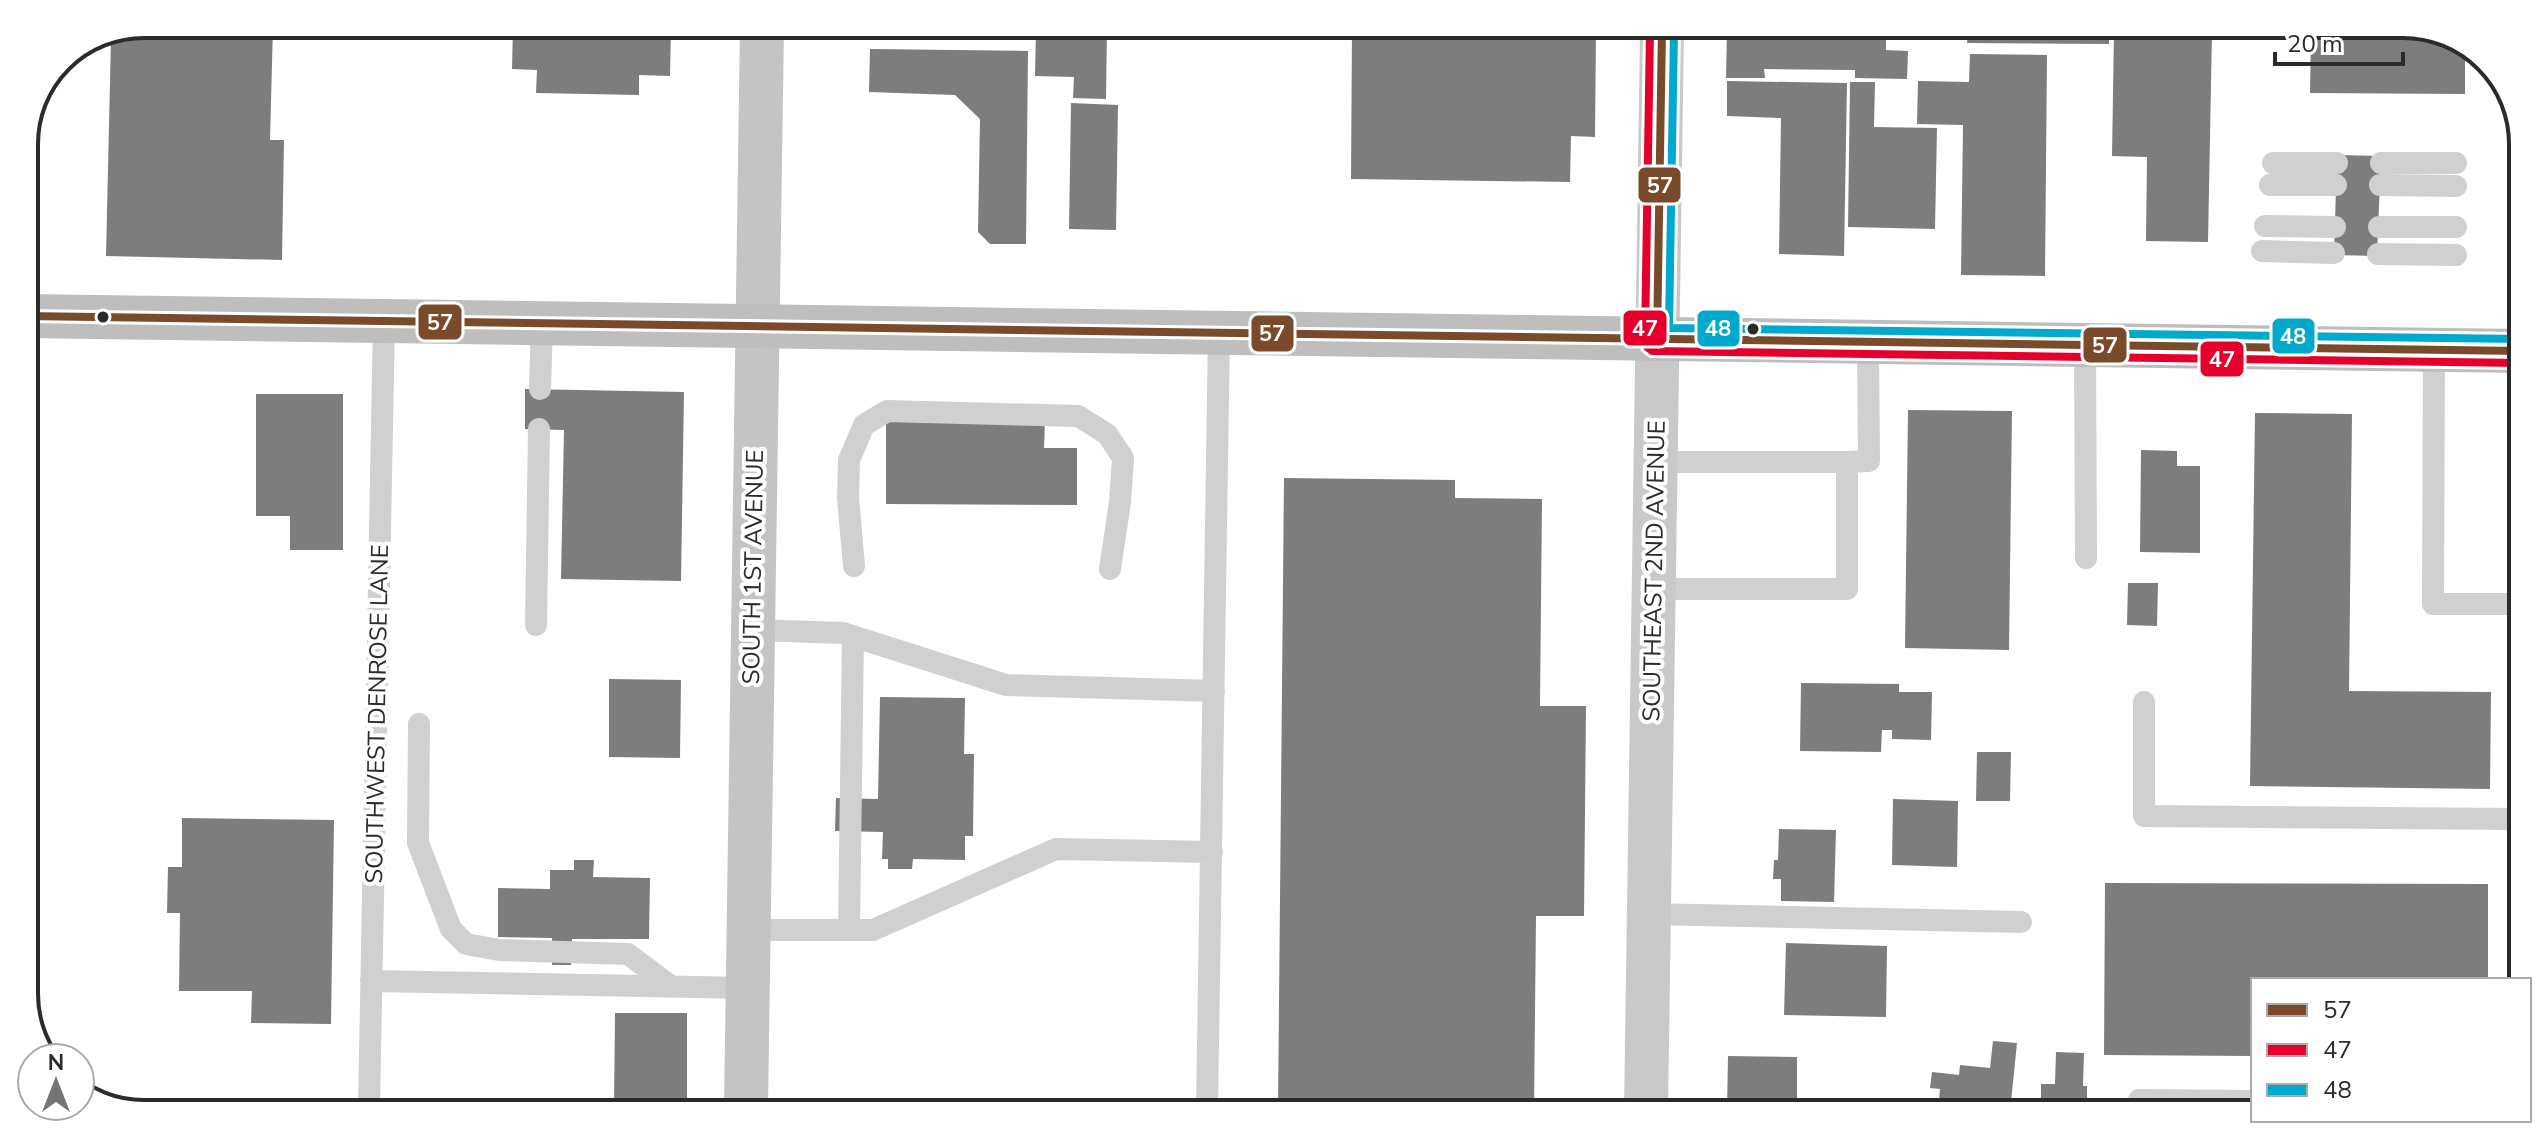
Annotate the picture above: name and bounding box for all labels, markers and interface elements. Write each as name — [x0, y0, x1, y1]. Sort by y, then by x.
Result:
scale bar — [2275, 16, 2403, 66]
text: 20 m — [2287, 28, 2343, 60]
line badge: 57 — [1637, 166, 1682, 204]
text: 57 — [1647, 171, 1673, 201]
line badge: 57 — [417, 303, 463, 341]
text: 57 — [427, 308, 453, 338]
unlabelled marker — [95, 309, 111, 325]
line badge: 47 — [1622, 309, 1668, 347]
line badge: 48 — [1696, 309, 1741, 348]
line badge: 57 — [1250, 314, 1295, 353]
text: 47 — [1632, 314, 1658, 344]
text: 48 — [1705, 314, 1731, 344]
line badge: 48 — [2271, 317, 2316, 355]
text: 57 — [1259, 319, 1285, 349]
unlabelled marker — [1745, 321, 1761, 337]
text: 48 — [2280, 322, 2306, 352]
line badge: 57 — [2082, 326, 2128, 364]
text: 57 — [2092, 331, 2118, 361]
line badge: 47 — [2199, 340, 2245, 378]
text: 47 — [2209, 345, 2235, 375]
street label: SOUTHEAST 2ND AVENUE — [1635, 420, 1673, 722]
street label: SOUTH 1ST AVENUE — [735, 449, 771, 685]
street label: SOUTHWEST DENROSE LANE — [358, 544, 396, 884]
legend — [2251, 978, 2531, 1122]
text: 57 — [2323, 994, 2352, 1026]
text: 47 — [2323, 1034, 2352, 1066]
north arrow — [16, 1042, 96, 1122]
text: N — [48, 1048, 64, 1078]
text: 48 — [2323, 1074, 2352, 1106]

